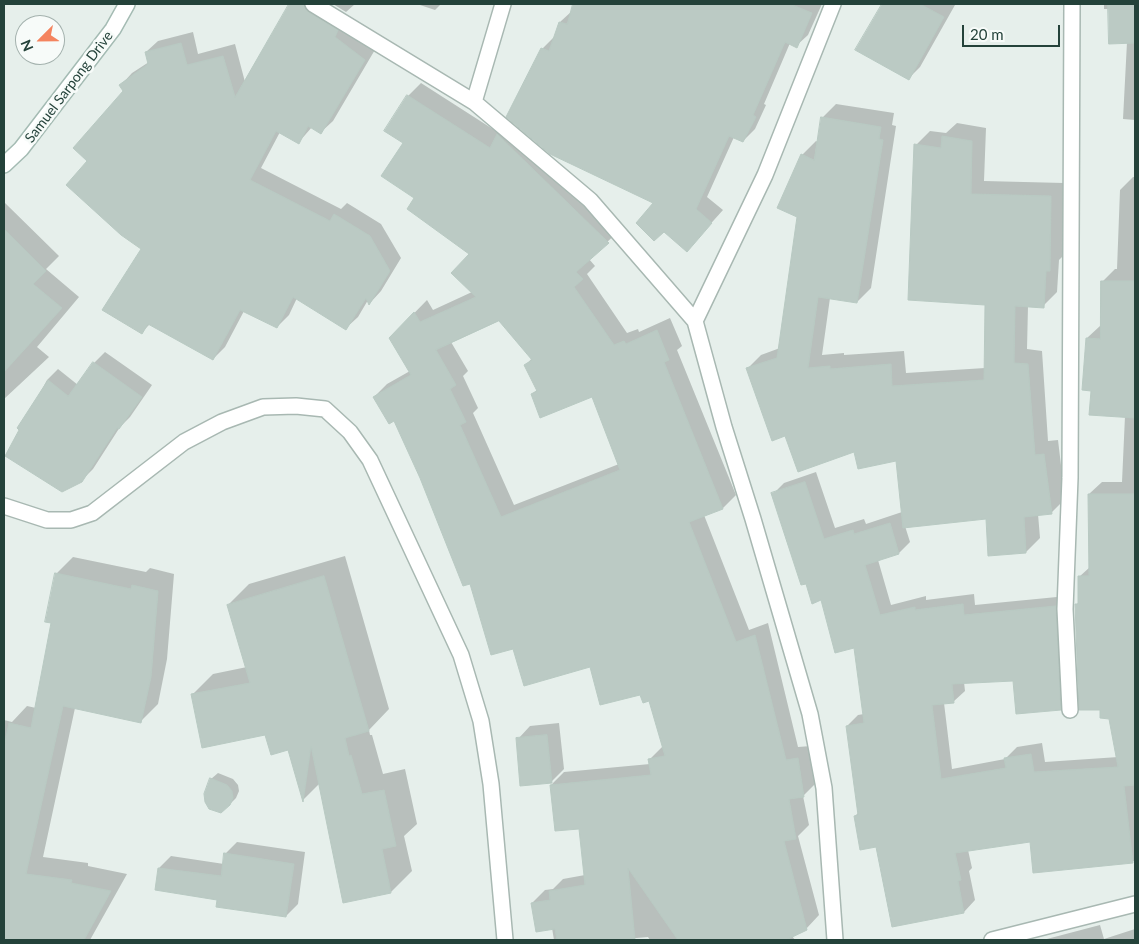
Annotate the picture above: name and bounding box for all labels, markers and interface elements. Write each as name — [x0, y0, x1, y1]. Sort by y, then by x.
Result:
north arrow — [15, 15, 65, 65]
scale bar — [964, 15, 1062, 47]
text: 20 m — [970, 25, 1004, 43]
street label: Samuel Sarpong Drive — [22, 28, 116, 146]
text: N — [17, 37, 37, 54]

